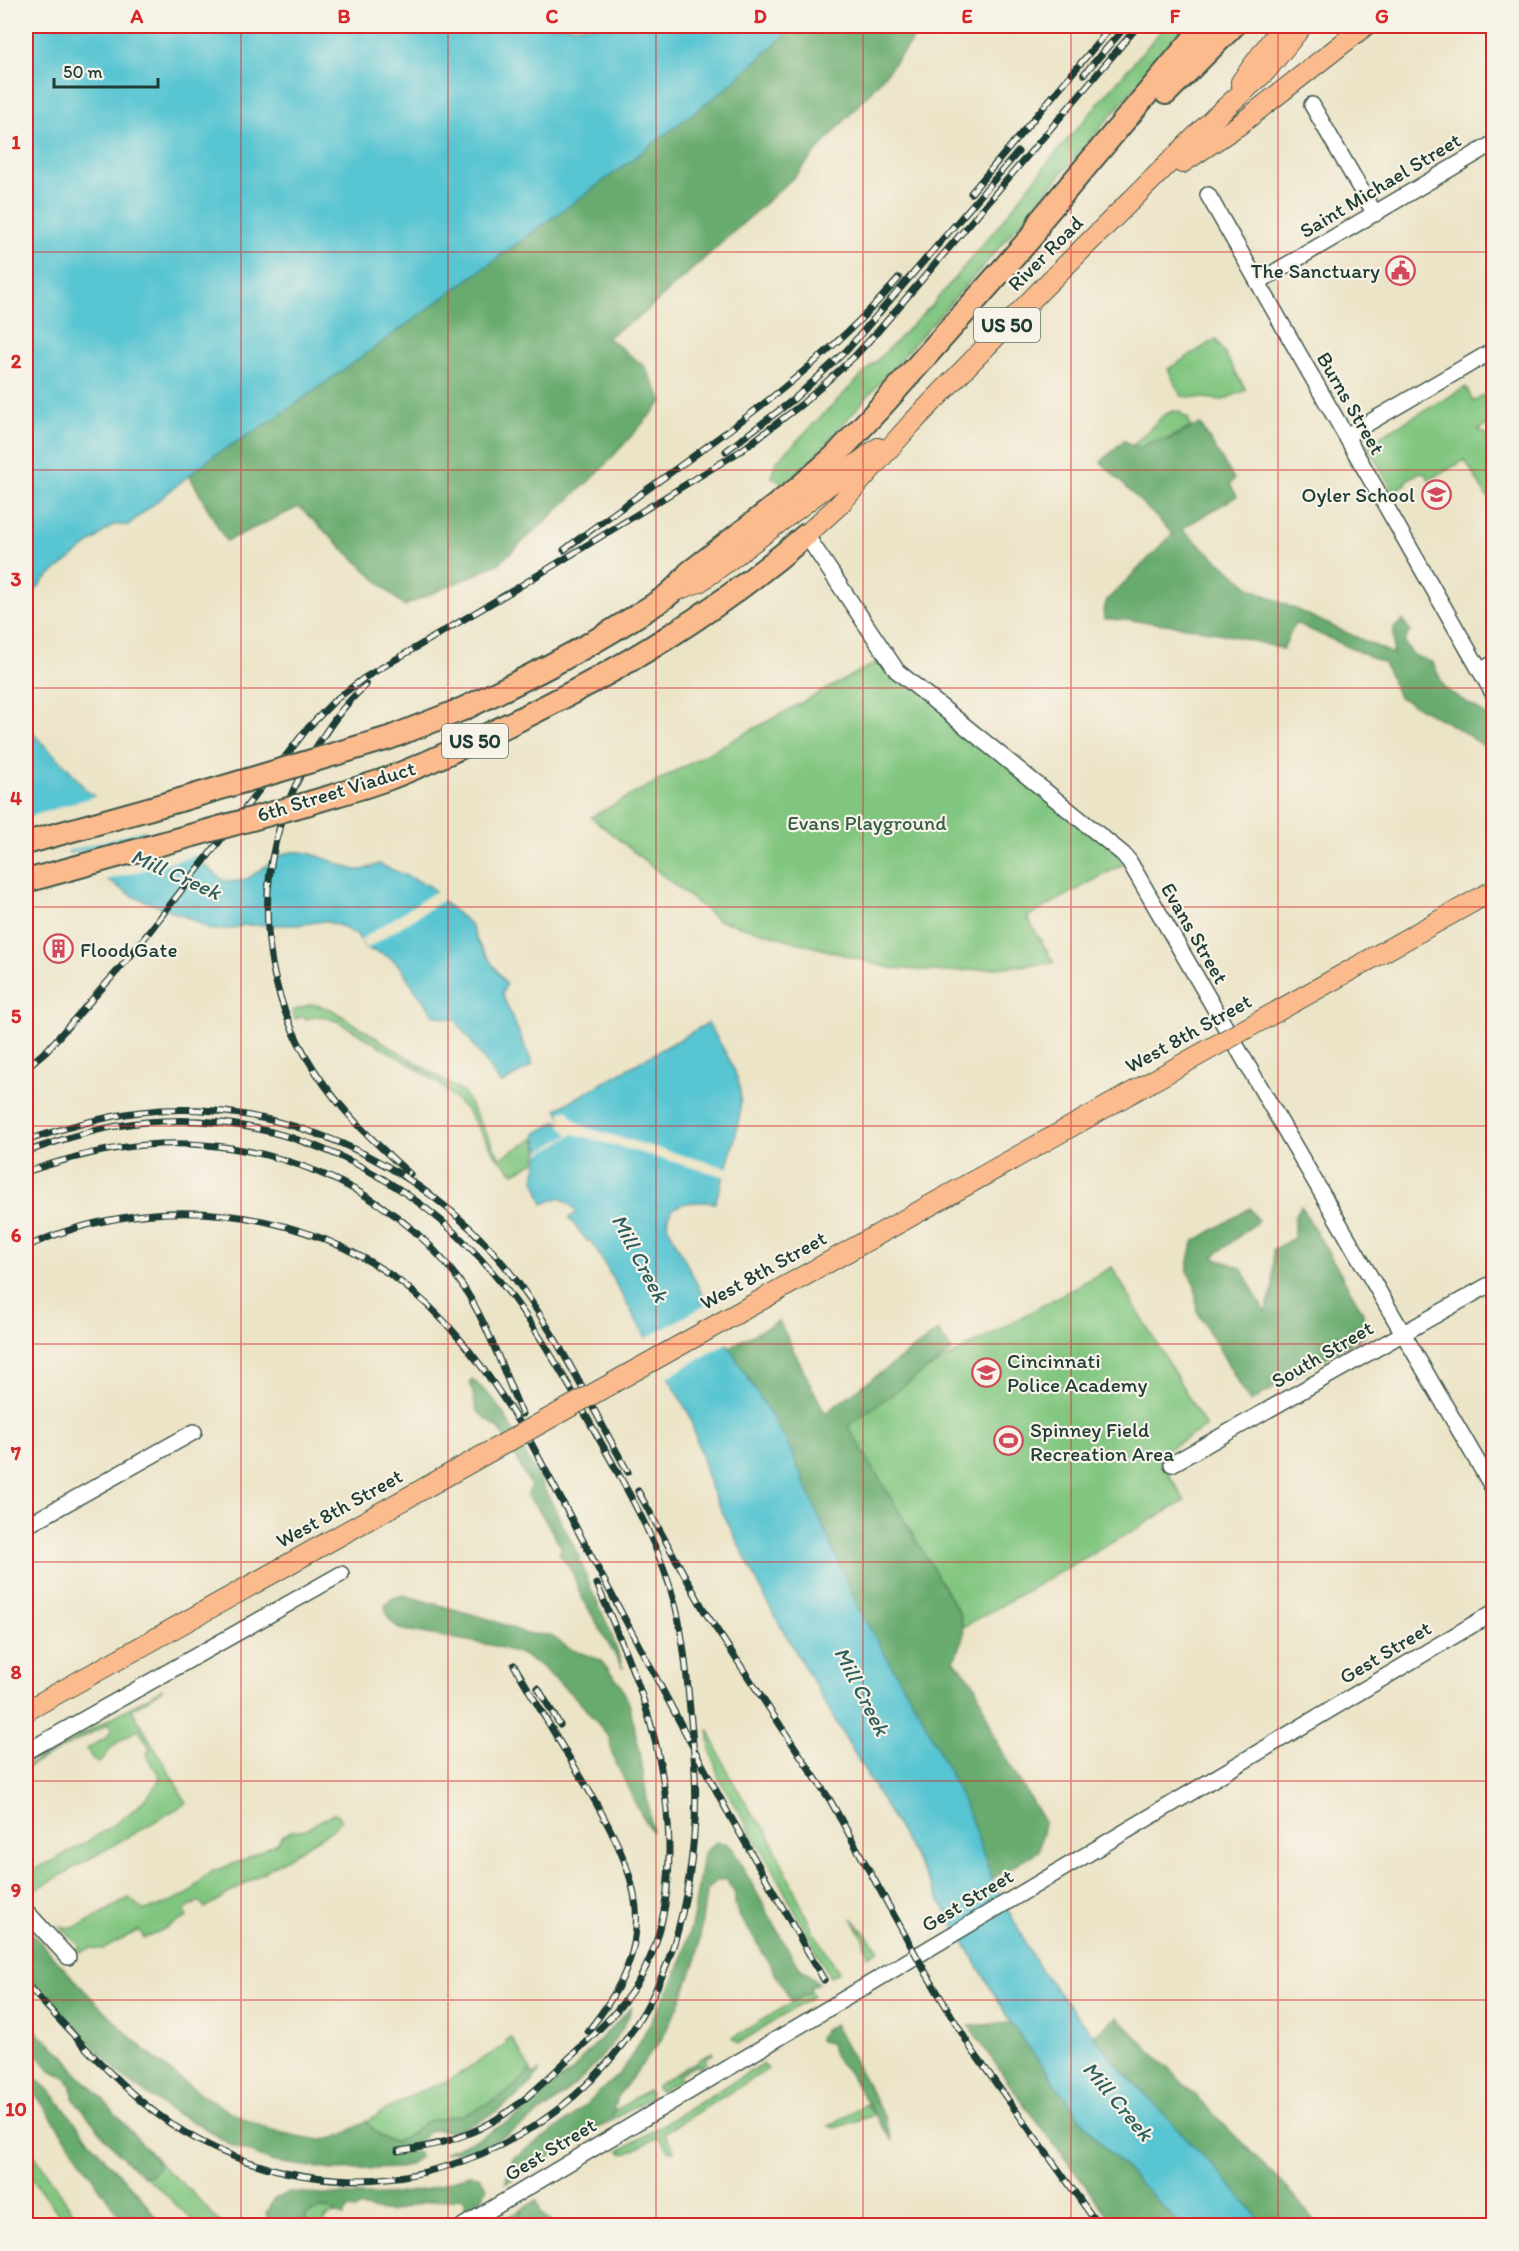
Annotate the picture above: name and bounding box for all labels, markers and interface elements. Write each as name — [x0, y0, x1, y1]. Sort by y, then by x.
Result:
text: A — [130, 4, 144, 28]
text: B — [338, 4, 351, 28]
text: C — [546, 4, 559, 28]
text: D — [753, 4, 767, 28]
text: E — [961, 4, 973, 28]
text: F — [1170, 4, 1181, 28]
text: G — [1375, 4, 1389, 28]
scale bar — [54, 51, 158, 89]
text: 50 m — [63, 61, 103, 83]
street label: Saint Michael Street — [1295, 127, 1465, 243]
text: 1 — [11, 130, 21, 154]
street label: River Road — [1002, 210, 1088, 296]
public building icon: The Sanctuary — [1385, 254, 1417, 286]
place label: The Sanctuary — [1251, 258, 1380, 283]
road number: US 50 — [974, 308, 1040, 342]
street label: Burns Street — [1312, 347, 1390, 459]
text: 2 — [11, 349, 22, 373]
school or university icon: Oyler School — [1420, 478, 1452, 510]
place label: Oyler School — [1301, 482, 1415, 507]
text: 3 — [11, 567, 22, 591]
road number: US 50 — [442, 724, 508, 758]
street label: 6th Street Viaduct — [254, 755, 418, 827]
text: 4 — [10, 786, 22, 810]
park label: Evans Playground — [787, 810, 947, 835]
water label: Mill Creek — [127, 842, 227, 906]
street label: Evans Street — [1156, 878, 1234, 988]
building icon: Flood Gate — [43, 933, 75, 965]
place label: Flood Gate — [80, 937, 177, 962]
street label: West 8th Street — [1120, 988, 1256, 1078]
text: 5 — [11, 1004, 22, 1028]
water label: Mill Creek — [606, 1209, 675, 1308]
text: 6 — [11, 1223, 22, 1247]
street label: West 8th Street — [695, 1225, 831, 1315]
street label: South Street — [1267, 1315, 1377, 1393]
place label: Cincinnati Police Academy — [1007, 1348, 1148, 1397]
school or university icon: Cincinnati Police Academy — [970, 1356, 1002, 1388]
place label: Spinney Field Recreation Area — [1030, 1417, 1174, 1466]
sports icon: Spinney Field Recreation Area — [993, 1425, 1025, 1457]
text: 7 — [10, 1441, 21, 1465]
street label: West 8th Street — [271, 1463, 407, 1553]
street label: Gest Street — [1335, 1615, 1435, 1689]
water label: Mill Creek — [828, 1642, 896, 1741]
text: 8 — [11, 1660, 22, 1684]
street label: Gest Street — [917, 1863, 1017, 1937]
text: 9 — [11, 1878, 21, 1902]
water label: Mill Creek — [1077, 2056, 1160, 2148]
text: 10 — [5, 2097, 27, 2121]
street label: Gest Street — [500, 2112, 600, 2186]

